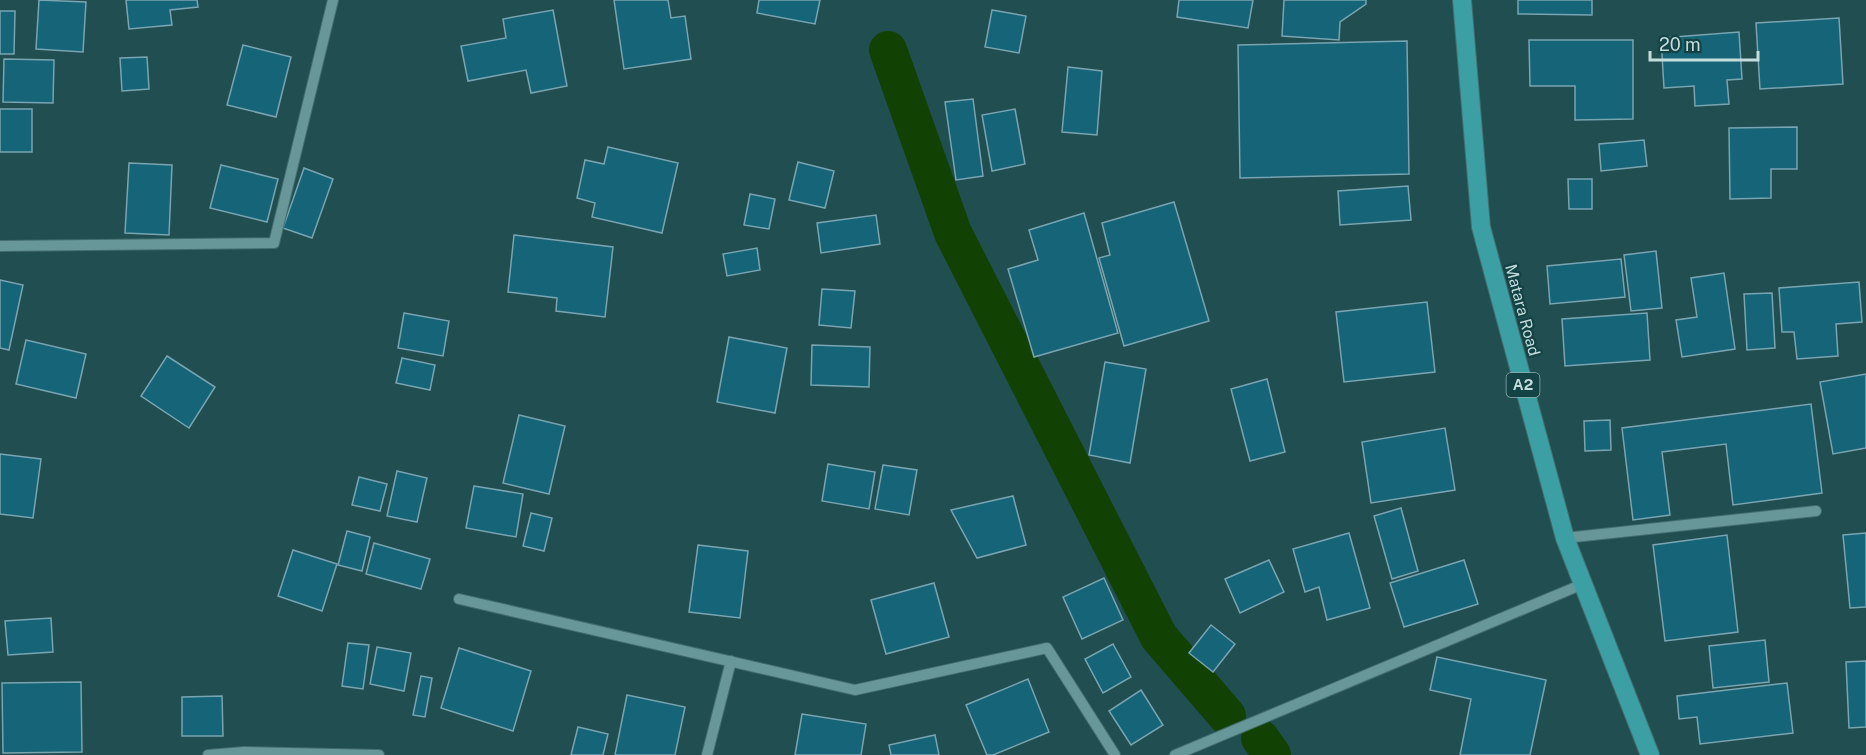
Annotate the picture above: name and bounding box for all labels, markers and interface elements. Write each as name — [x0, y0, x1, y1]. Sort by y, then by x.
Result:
scale bar — [1650, 24, 1758, 62]
text: 20 m — [1659, 34, 1701, 55]
street label: Matara Road — [1501, 262, 1544, 358]
road number: A2 — [1506, 373, 1540, 397]

